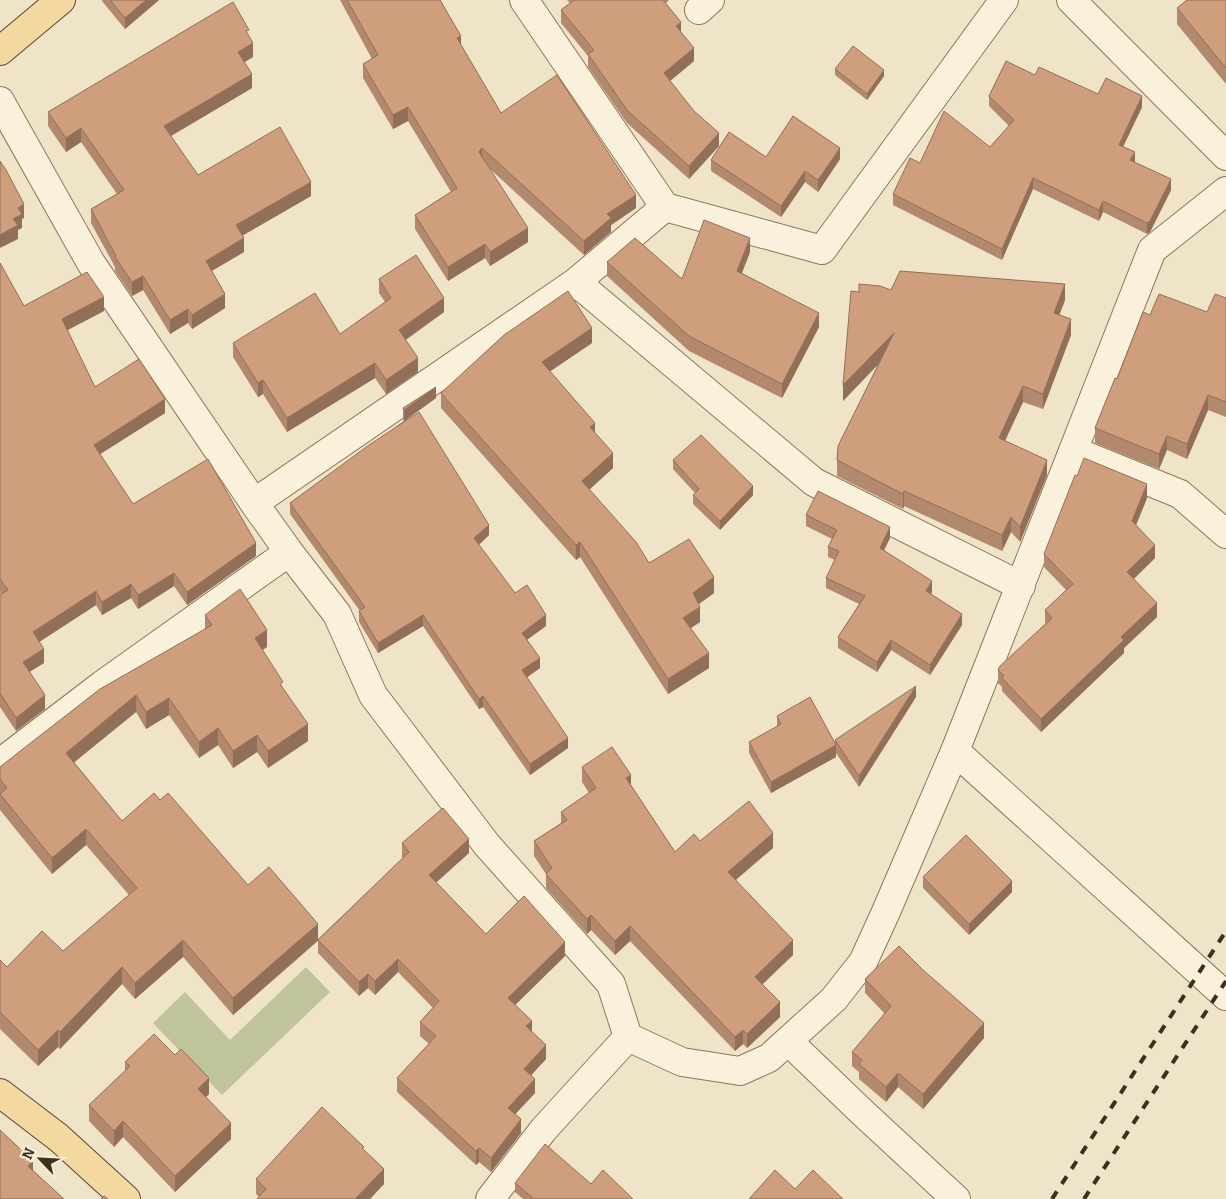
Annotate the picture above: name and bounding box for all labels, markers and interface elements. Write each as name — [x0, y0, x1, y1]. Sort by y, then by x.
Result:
north arrow — [15, 1134, 65, 1184]
text: N — [19, 1145, 39, 1162]

